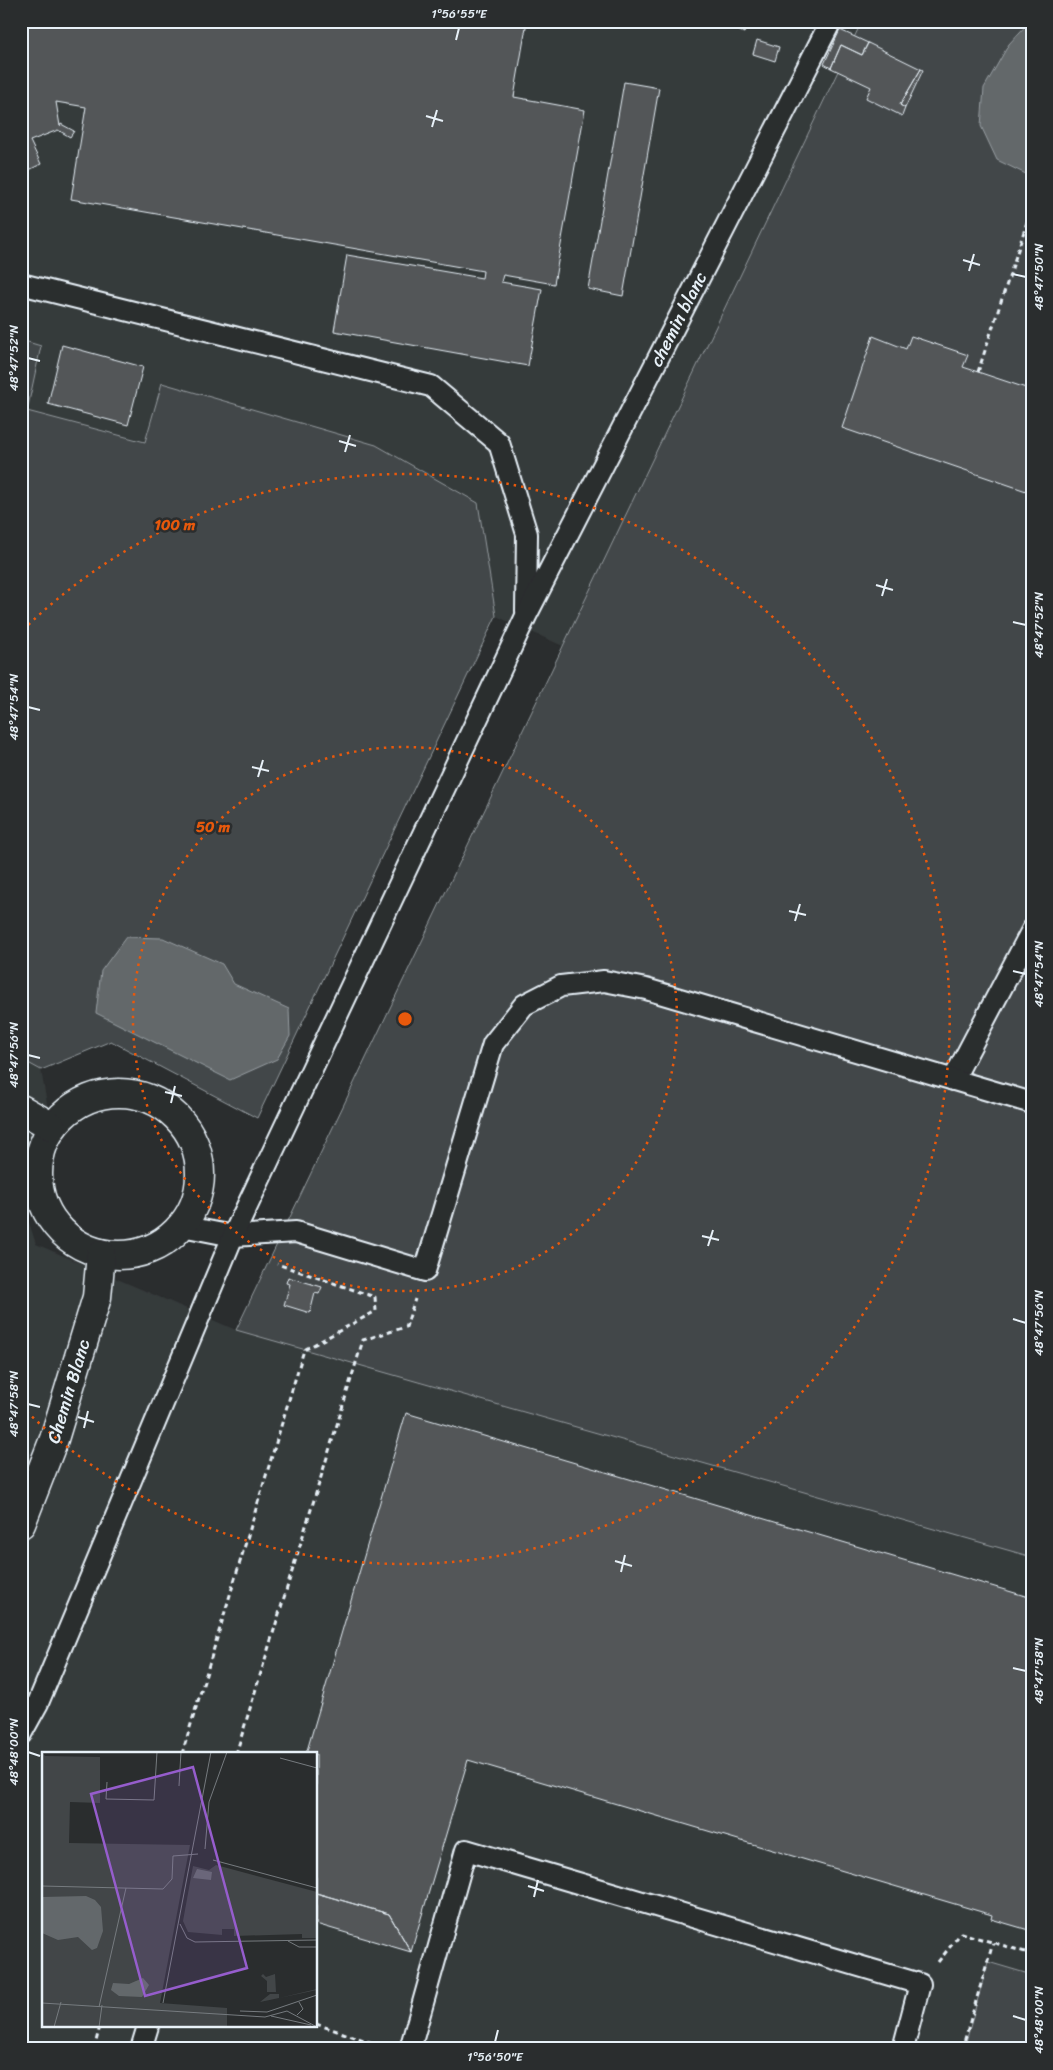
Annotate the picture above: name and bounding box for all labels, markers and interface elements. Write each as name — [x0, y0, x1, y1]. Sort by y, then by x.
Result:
text: 1°56'55"E — [431, 3, 488, 25]
text: 48°47'50"N — [1028, 243, 1050, 310]
street label: chemin blanc — [640, 266, 716, 372]
text: 48°47'52"N — [3, 324, 25, 391]
text: 100 m — [155, 512, 196, 538]
text: 48°47'52"N — [1028, 591, 1050, 658]
text: 48°47'54"N — [3, 673, 25, 740]
text: 50 m — [196, 814, 231, 840]
text: 48°47'54"N — [1028, 940, 1050, 1007]
centre of rings — [396, 1010, 414, 1028]
text: 48°47'56"N — [3, 1021, 25, 1088]
text: 48°47'56"N — [1028, 1289, 1050, 1356]
street label: Chemin Blanc — [38, 1335, 99, 1447]
text: 48°47'58"N — [3, 1370, 25, 1437]
text: 48°47'58"N — [1028, 1637, 1050, 1704]
text: 48°48'00"N — [3, 1718, 25, 1786]
inset map — [42, 1752, 318, 2028]
text: 48°48'00"N — [1028, 1986, 1050, 2054]
text: 1°56'50"E — [467, 2046, 524, 2068]

